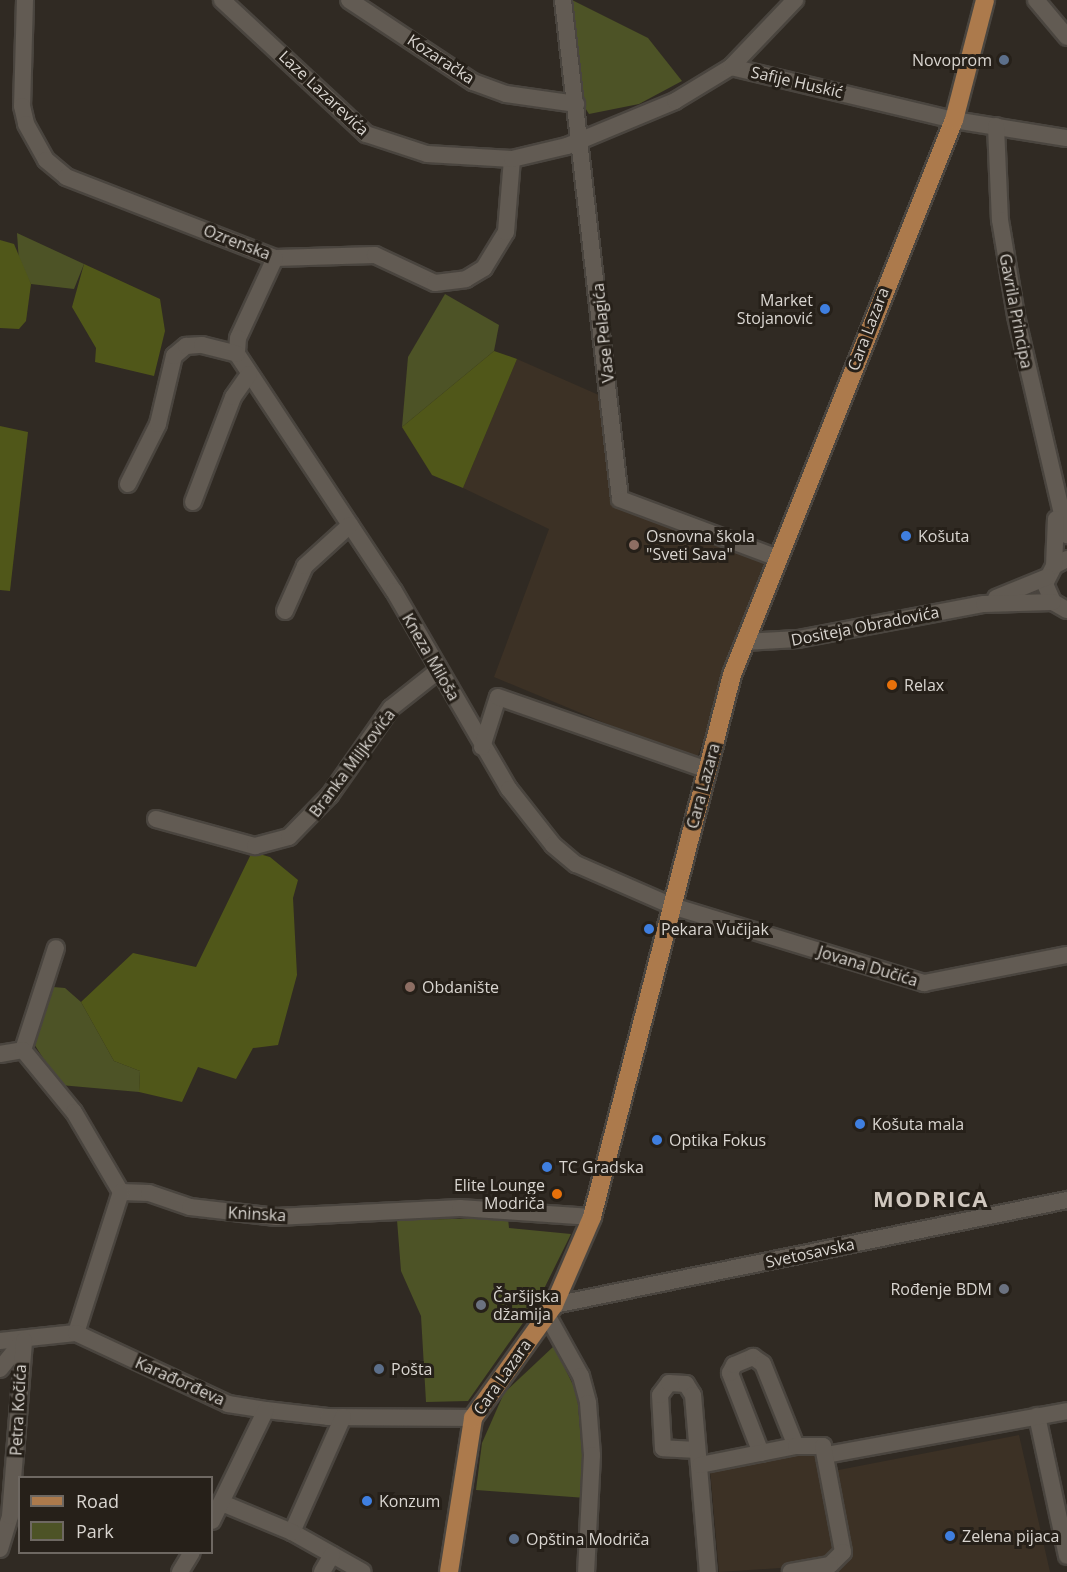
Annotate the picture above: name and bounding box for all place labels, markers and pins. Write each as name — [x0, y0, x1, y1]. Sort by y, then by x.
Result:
place label: Novoprom — [912, 50, 992, 70]
marker: Novoprom — [997, 53, 1011, 67]
place label: Market Stojanović — [737, 290, 813, 328]
marker: Market Stojanović — [818, 302, 832, 316]
place label: Osnovna škola "Sveti Sava" — [646, 526, 755, 564]
place label: Košuta — [918, 526, 969, 546]
marker: Košuta — [899, 529, 913, 543]
marker: Osnovna škola "Sveti Sava" — [627, 538, 641, 552]
place label: Relax — [904, 675, 944, 695]
marker: Relax — [885, 678, 899, 692]
place label: Pekara Vučijak — [661, 919, 769, 939]
marker: Pekara Vučijak — [642, 922, 656, 936]
place label: Obdanište — [422, 977, 499, 997]
marker: Obdanište — [403, 980, 417, 994]
place label: Košuta mala — [872, 1114, 964, 1134]
marker: Košuta mala — [853, 1117, 867, 1131]
place label: Optika Fokus — [669, 1130, 766, 1150]
marker: Optika Fokus — [650, 1133, 664, 1147]
place label: TC Gradska — [559, 1157, 644, 1177]
marker: TC Gradska — [540, 1160, 554, 1174]
place label: Elite Lounge Modriča — [454, 1175, 545, 1213]
marker: Elite Lounge Modriča — [550, 1187, 564, 1201]
place label: Rođenje BDM — [890, 1279, 992, 1299]
marker: Rođenje BDM — [997, 1282, 1011, 1296]
place label: Čaršijska džamija — [493, 1286, 559, 1324]
marker: Čaršijska džamija — [474, 1298, 488, 1312]
place label: Pošta — [391, 1359, 432, 1379]
marker: Pošta — [372, 1362, 386, 1376]
place label: Konzum — [379, 1491, 440, 1511]
marker: Konzum — [360, 1494, 374, 1508]
place label: Zelena pijaca — [962, 1526, 1059, 1546]
place label: Opština Modriča — [526, 1529, 649, 1549]
marker: Zelena pijaca — [943, 1529, 957, 1543]
marker: Opština Modriča — [507, 1532, 521, 1546]

